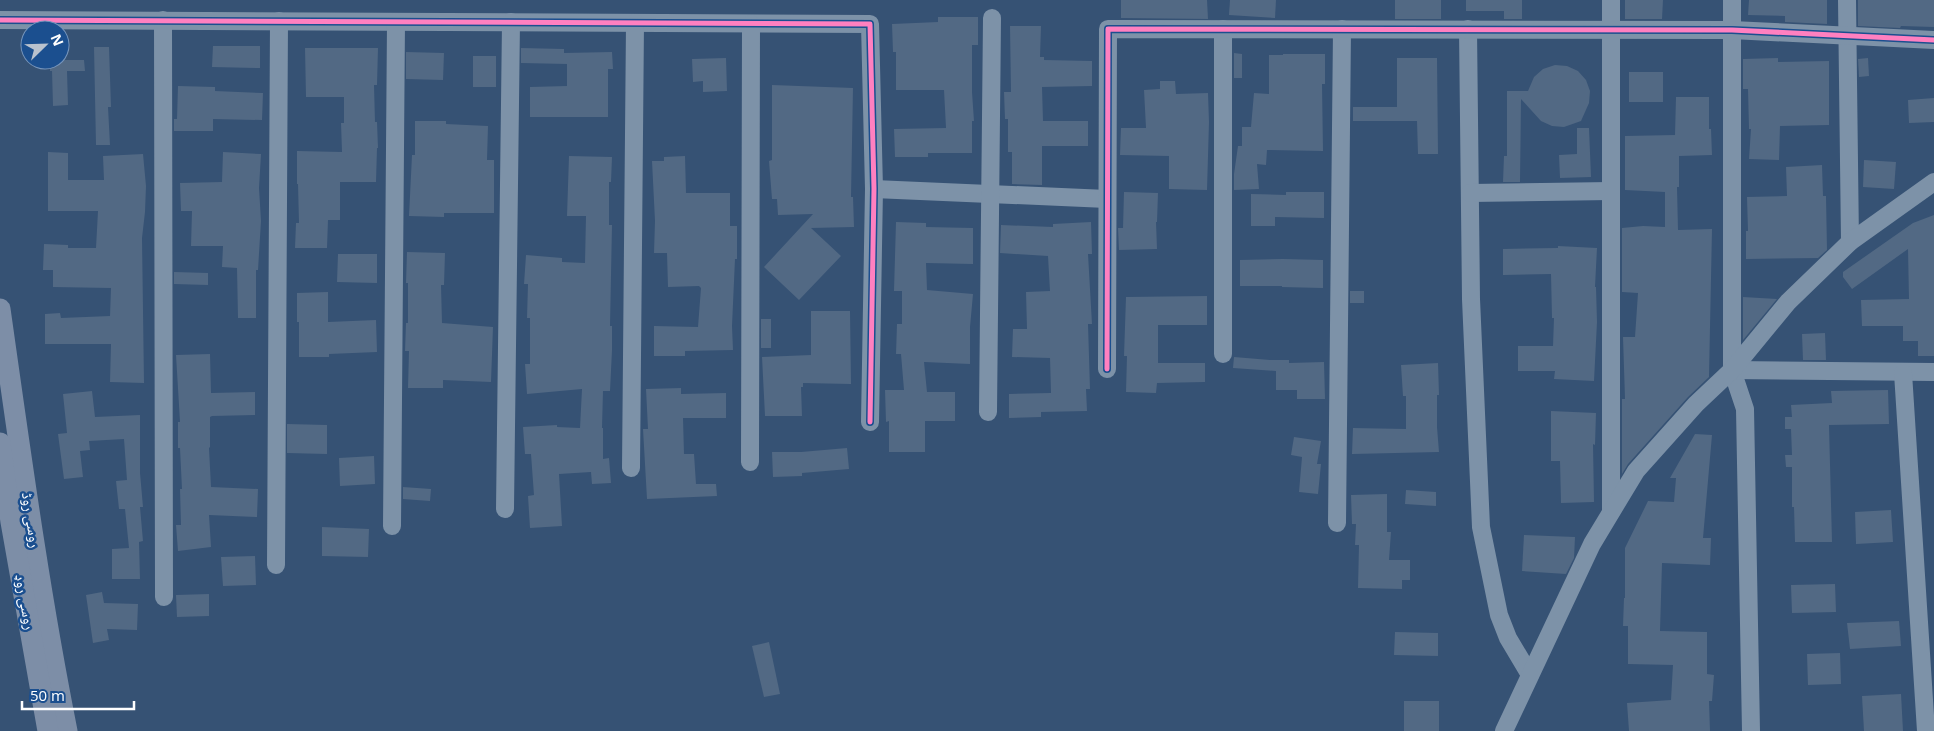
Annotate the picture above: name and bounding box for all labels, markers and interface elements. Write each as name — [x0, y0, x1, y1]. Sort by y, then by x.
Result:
north arrow — [20, 20, 70, 70]
text: N — [46, 31, 68, 49]
street label: روسی روڈ — [17, 491, 46, 549]
street label: روسی روډ — [10, 573, 41, 631]
scale bar — [22, 678, 135, 710]
text: 50 m — [30, 685, 65, 705]

